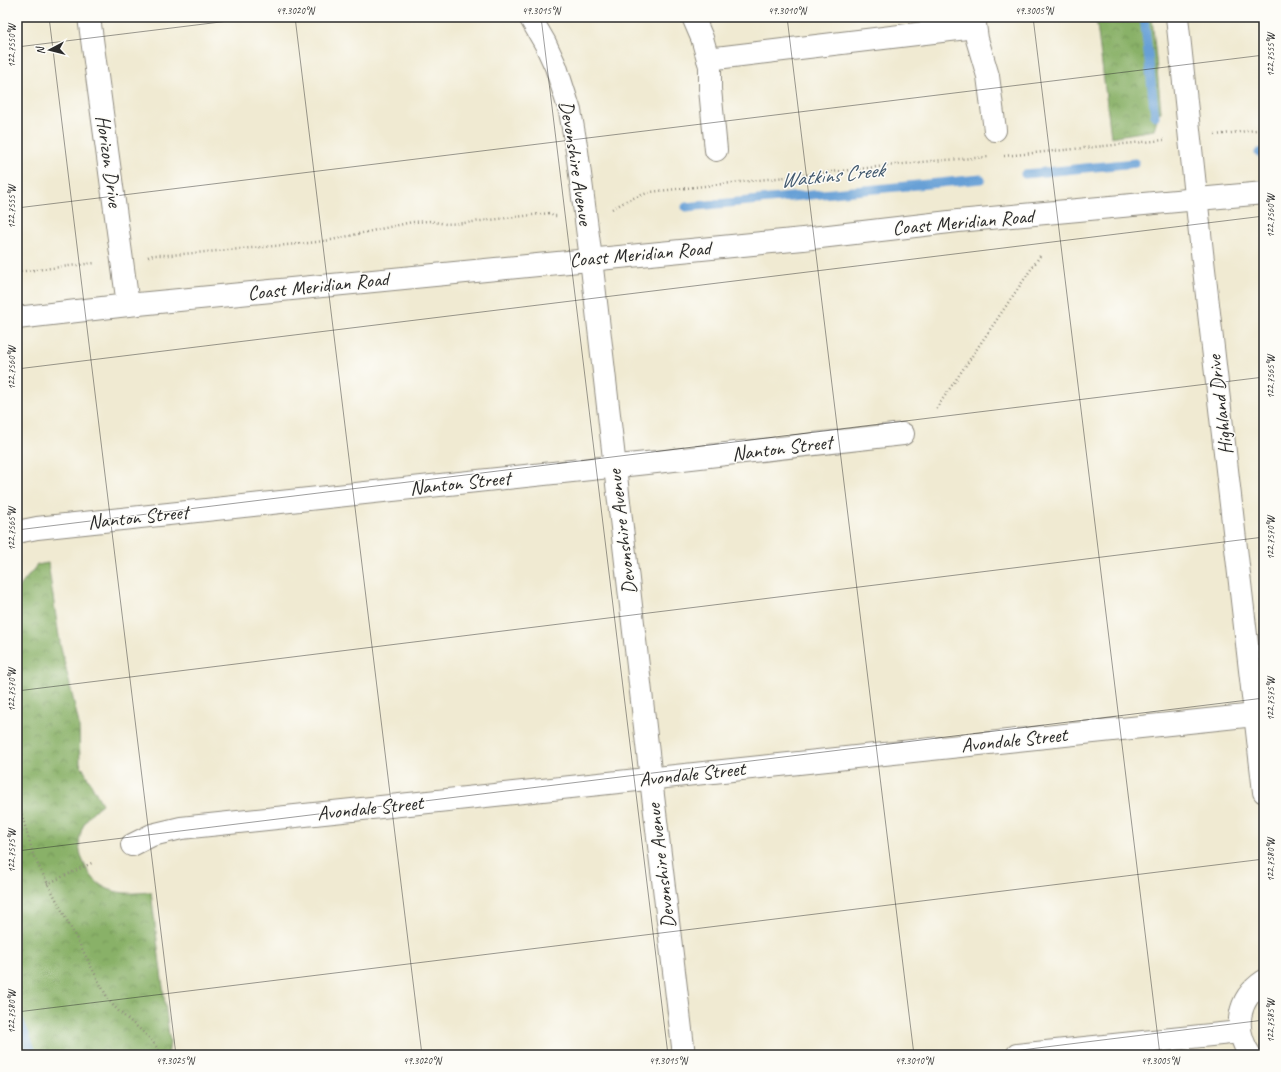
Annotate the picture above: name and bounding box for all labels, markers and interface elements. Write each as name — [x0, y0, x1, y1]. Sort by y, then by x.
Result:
text: 49.3020°N — [276, 4, 316, 17]
text: 49.3015°N — [522, 4, 562, 17]
text: 49.3010°N — [768, 4, 808, 17]
text: 49.3005°N — [1015, 4, 1055, 17]
text: 122.7550°W — [5, 22, 18, 68]
north arrow — [30, 30, 70, 70]
text: 122.7555°W — [1264, 31, 1277, 77]
text: N — [32, 45, 47, 55]
street label: Devonshire Avenue — [554, 99, 598, 228]
street label: Horizon Drive — [90, 114, 128, 210]
water label: Watkins Creek — [779, 156, 889, 193]
text: 122.7555°W — [5, 183, 18, 229]
text: 122.7560°W — [1264, 192, 1277, 238]
street label: Coast Meridian Road — [891, 203, 1038, 241]
street label: Coast Meridian Road — [568, 235, 715, 273]
street label: Coast Meridian Road — [246, 266, 393, 306]
text: 122.7560°W — [5, 344, 18, 390]
street label: Highland Drive — [1201, 352, 1239, 456]
text: 122.7565°W — [1264, 353, 1277, 399]
street label: Nanton Street — [730, 429, 837, 467]
street label: Nanton Street — [409, 465, 515, 501]
street label: Devonshire Avenue — [602, 467, 642, 596]
street label: Nanton Street — [87, 499, 193, 535]
text: 122.7565°W — [5, 505, 18, 551]
text: 122.7570°W — [1264, 514, 1277, 560]
text: 122.7570°W — [5, 666, 18, 712]
text: 122.7575°W — [1264, 675, 1277, 721]
street label: Avondale Street — [960, 722, 1071, 758]
street label: Avondale Street — [638, 756, 749, 792]
street label: Avondale Street — [316, 790, 427, 826]
street label: Devonshire Avenue — [641, 801, 681, 930]
text: 122.7575°W — [5, 827, 18, 873]
text: 122.7580°W — [1264, 836, 1277, 882]
text: 122.7580°W — [5, 988, 18, 1034]
text: 122.7585°W — [1264, 997, 1277, 1043]
text: 49.3025°N — [156, 1054, 196, 1067]
text: 49.3020°N — [403, 1054, 443, 1067]
text: 49.3015°N — [649, 1054, 689, 1067]
text: 49.3010°N — [895, 1054, 935, 1067]
text: 49.3005°N — [1141, 1054, 1181, 1067]

